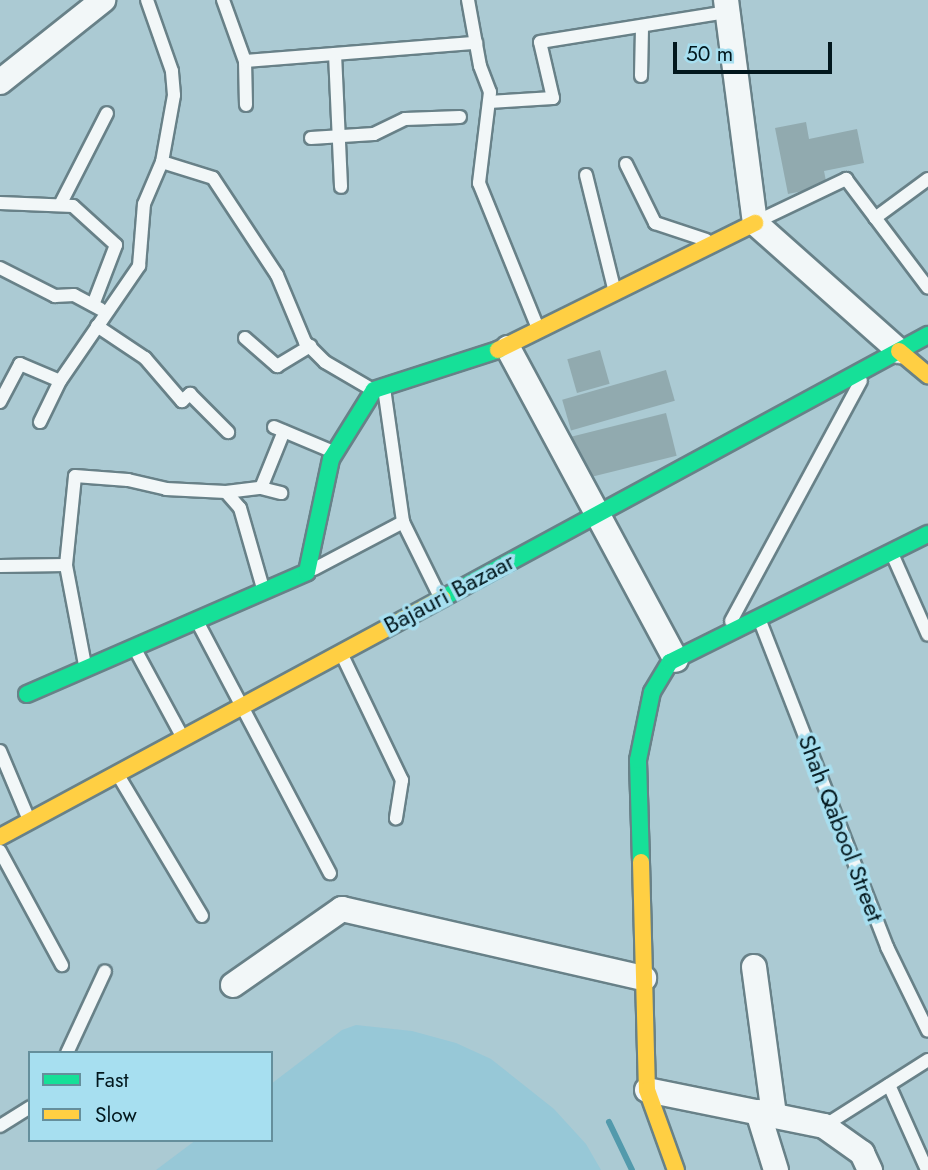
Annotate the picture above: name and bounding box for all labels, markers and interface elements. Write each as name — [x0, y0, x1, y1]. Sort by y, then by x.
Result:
scale bar — [676, 28, 835, 72]
text: 50 m — [686, 39, 733, 69]
street label: Bajauri Bazaar — [379, 546, 519, 640]
street label: Shah Qabool Street — [792, 731, 890, 925]
legend — [28, 1051, 273, 1142]
text: Fast — [95, 1065, 128, 1095]
text: Slow — [95, 1100, 137, 1130]

